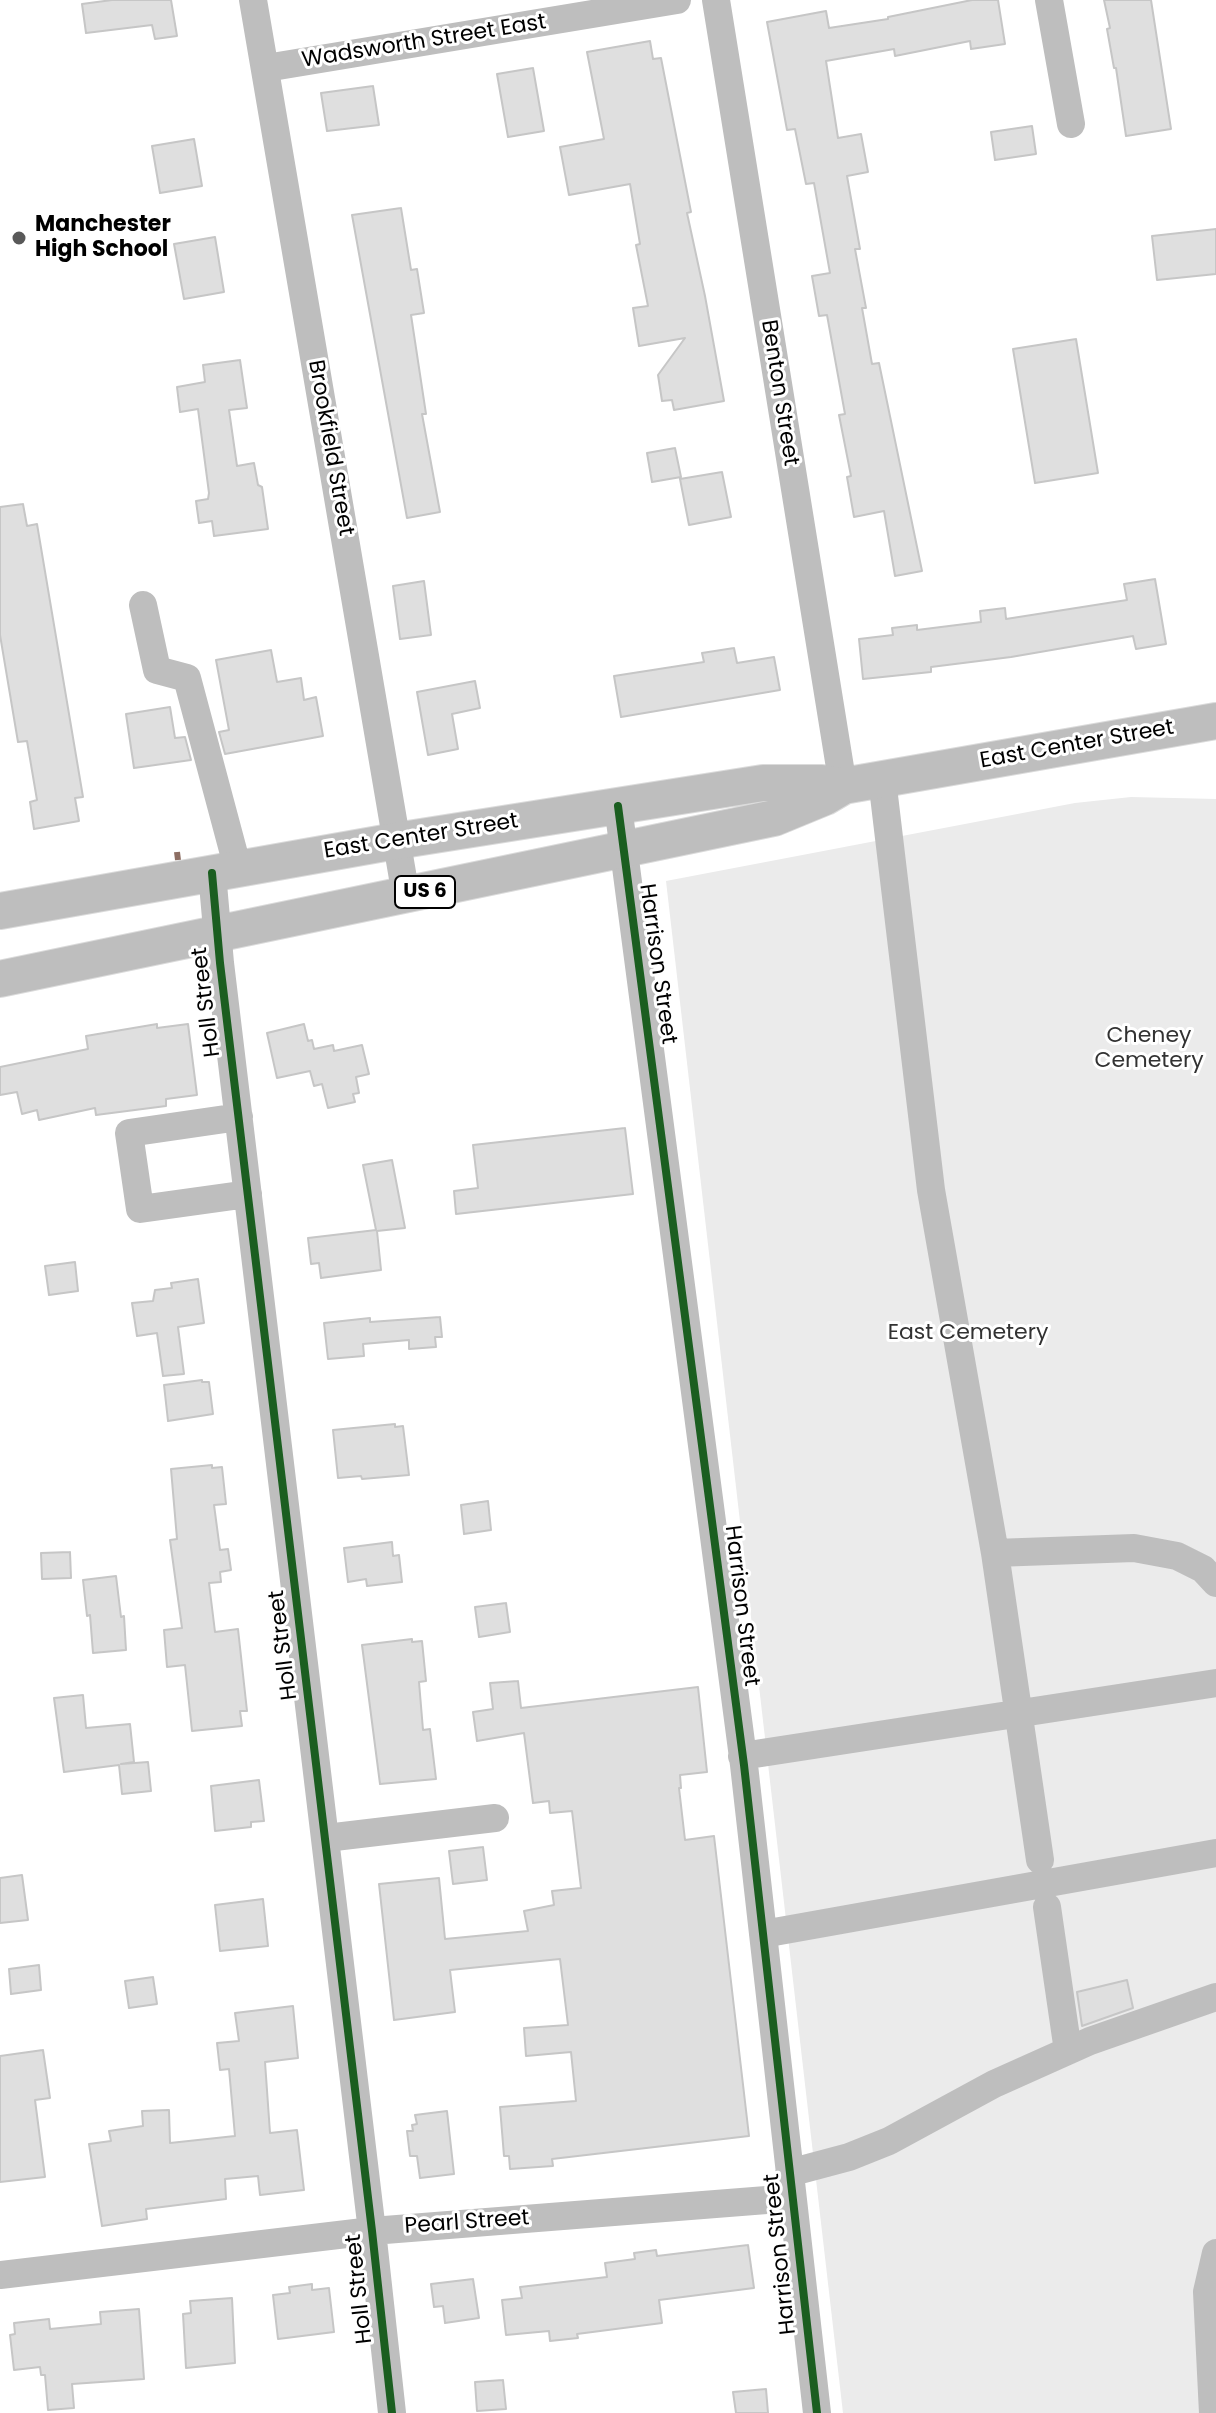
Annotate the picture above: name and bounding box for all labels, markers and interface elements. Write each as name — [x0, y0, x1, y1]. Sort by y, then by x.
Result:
street label: Wadsworth Street East — [300, 10, 548, 74]
place label: Manchester High School — [35, 212, 171, 264]
marker: Manchester High School — [10, 229, 28, 247]
street label: Benton Street — [754, 318, 804, 468]
street label: Brookfield Street — [302, 358, 358, 538]
street label: East Center Street — [978, 715, 1176, 775]
street label: East Center Street — [322, 809, 520, 865]
road number: US 6 — [395, 876, 455, 908]
street label: Harrison Street — [633, 882, 681, 1046]
street label: Holl Street — [187, 946, 227, 1058]
park label: Cheney Cemetery — [1094, 1023, 1204, 1074]
park label: East Cemetery — [888, 1320, 1048, 1346]
street label: Harrison Street — [718, 1524, 764, 1688]
street label: Holl Street — [264, 1589, 304, 1701]
street label: Harrison Street — [759, 2172, 803, 2336]
street label: Pearl Street — [404, 2205, 530, 2241]
street label: Holl Street — [341, 2233, 379, 2345]

